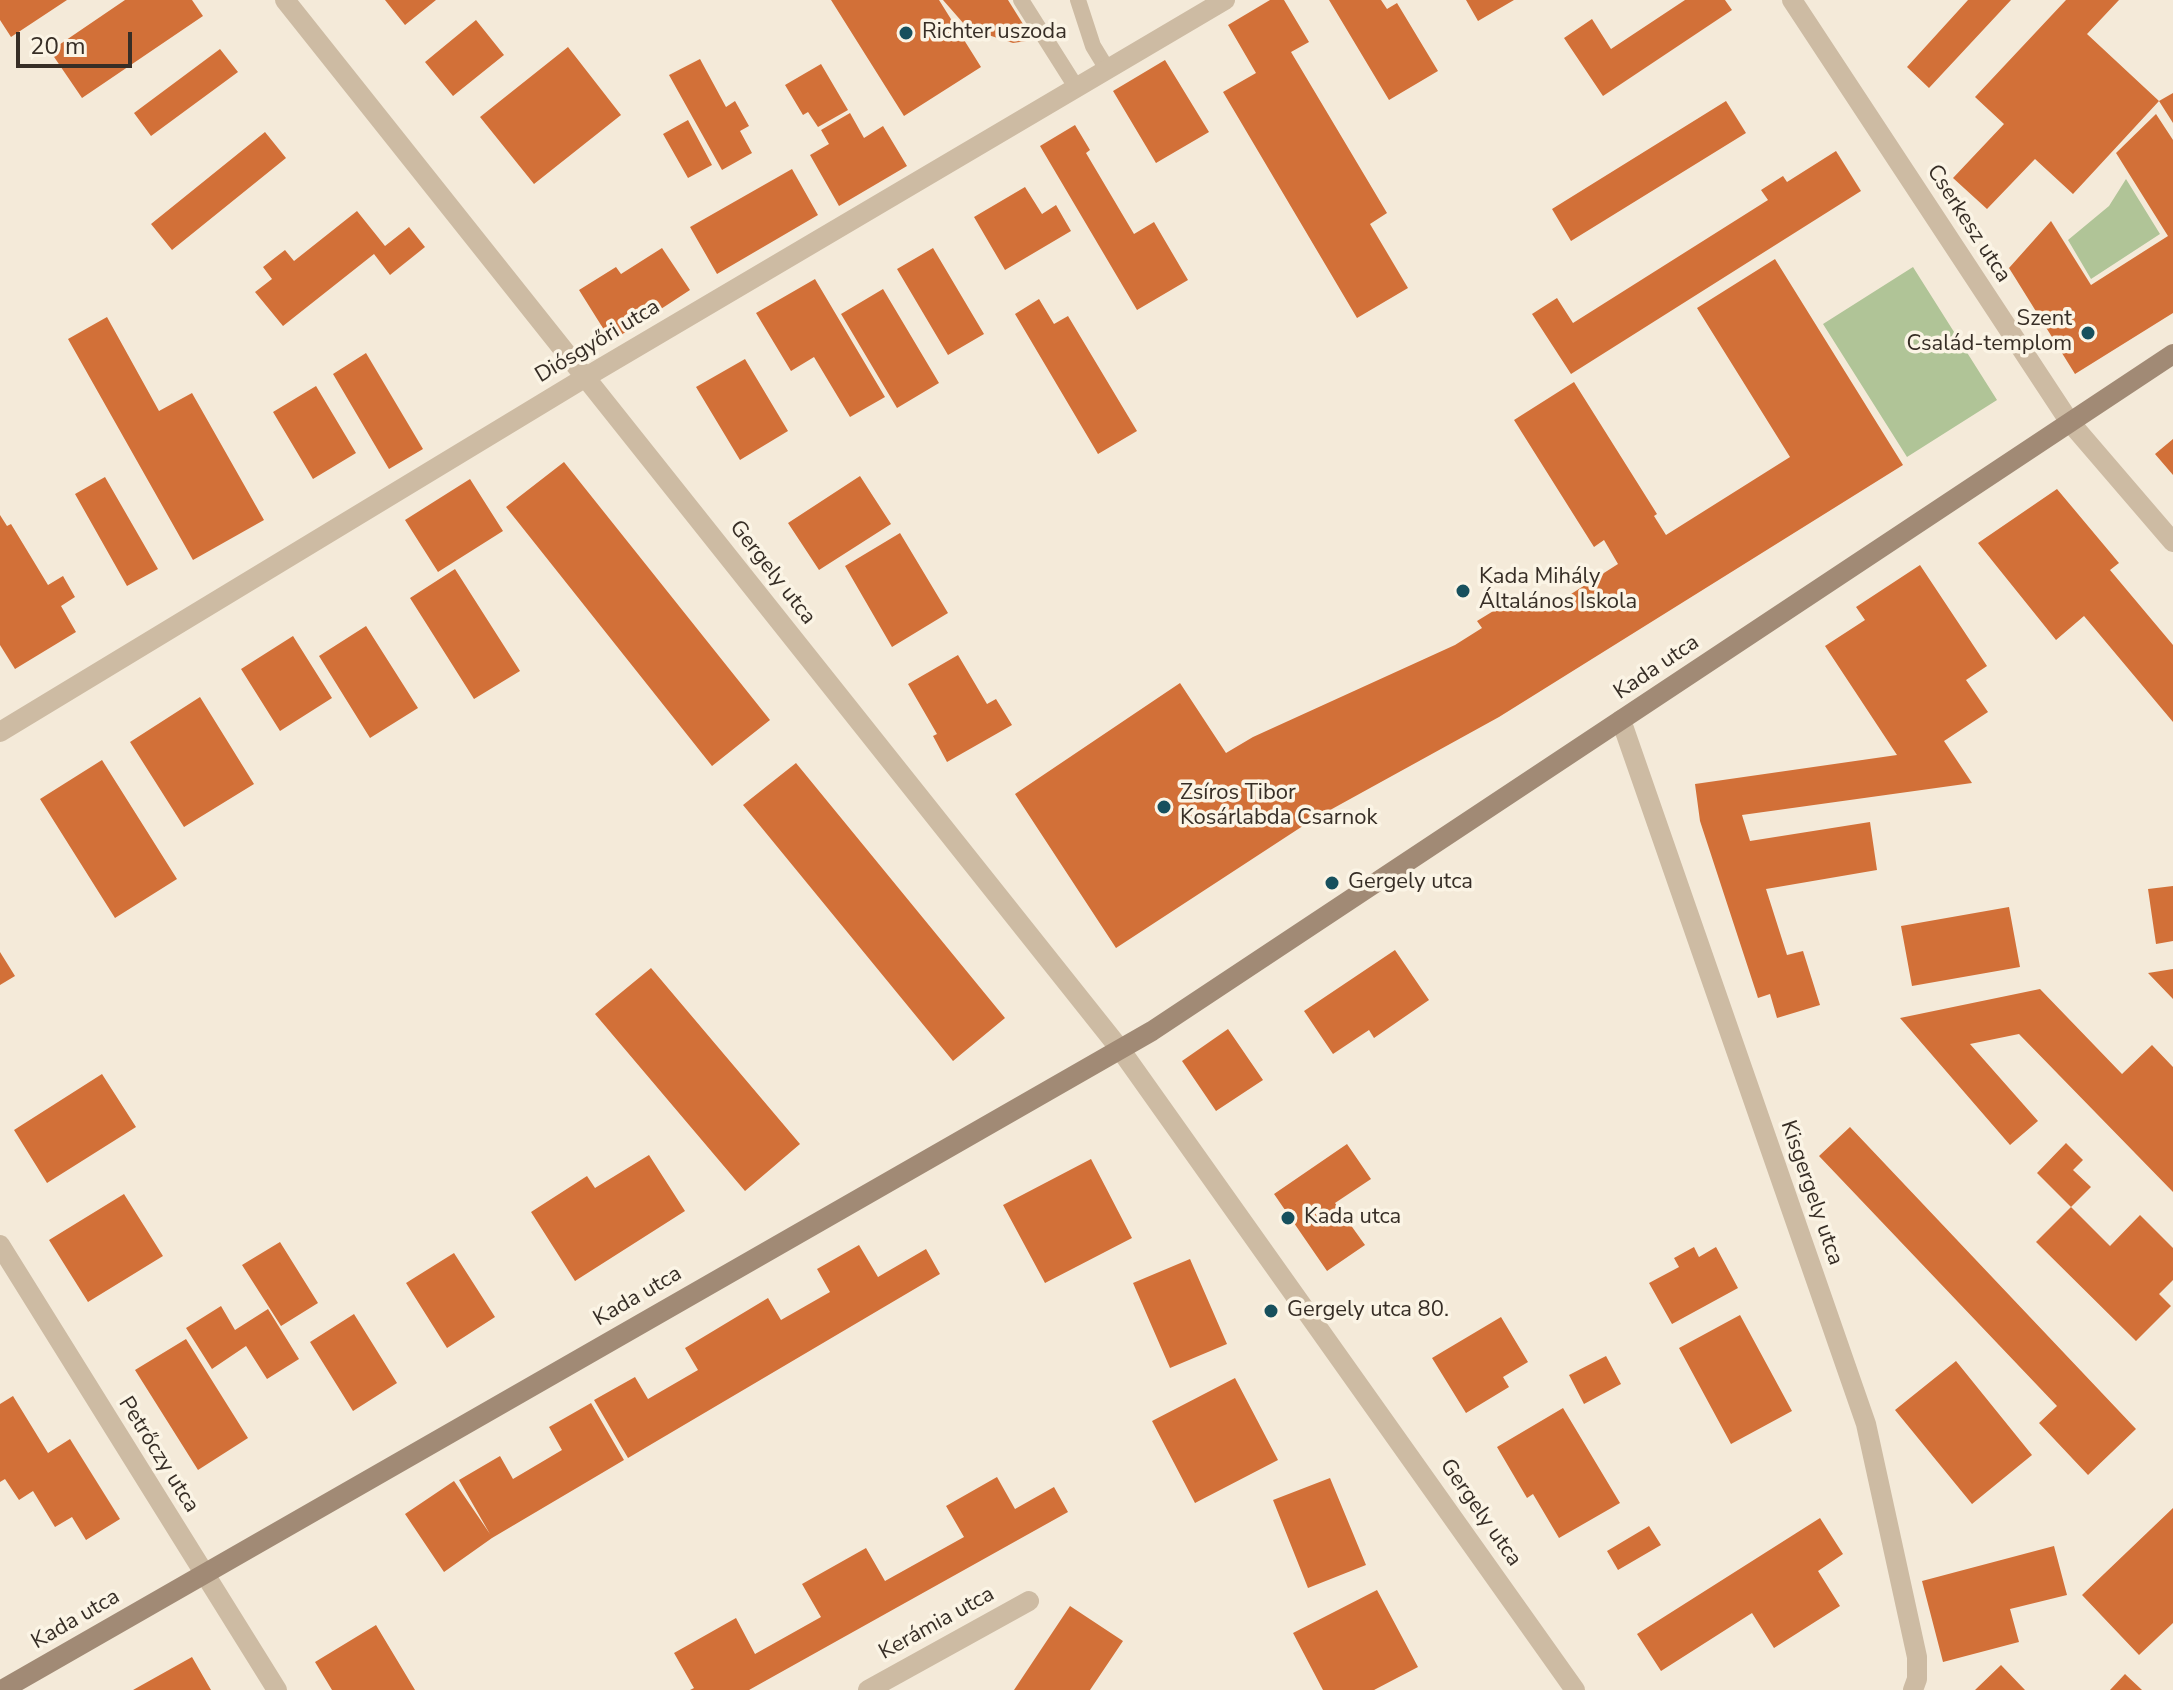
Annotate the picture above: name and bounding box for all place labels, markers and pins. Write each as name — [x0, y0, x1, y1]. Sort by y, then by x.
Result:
place label: Richter uszoda — [922, 20, 1067, 46]
marker: Richter uszoda — [897, 24, 915, 42]
place label: Szent Család-templom — [1906, 307, 2072, 358]
marker: Szent Család-templom — [2079, 324, 2097, 342]
place label: Kada Mihály Általános Iskola — [1479, 565, 1637, 616]
marker: Kada Mihály Általános Iskola — [1454, 582, 1472, 600]
place label: Zsíros Tibor Kosárlabda Csarnok — [1180, 781, 1377, 832]
marker: Zsíros Tibor Kosárlabda Csarnok — [1155, 798, 1173, 816]
place label: Gergely utca — [1348, 870, 1473, 896]
marker: Gergely utca — [1323, 874, 1341, 892]
place label: Kada utca — [1304, 1205, 1401, 1231]
marker: Kada utca — [1279, 1209, 1297, 1227]
place label: Gergely utca 80. — [1287, 1298, 1449, 1324]
marker: Gergely utca 80. — [1262, 1302, 1280, 1320]

